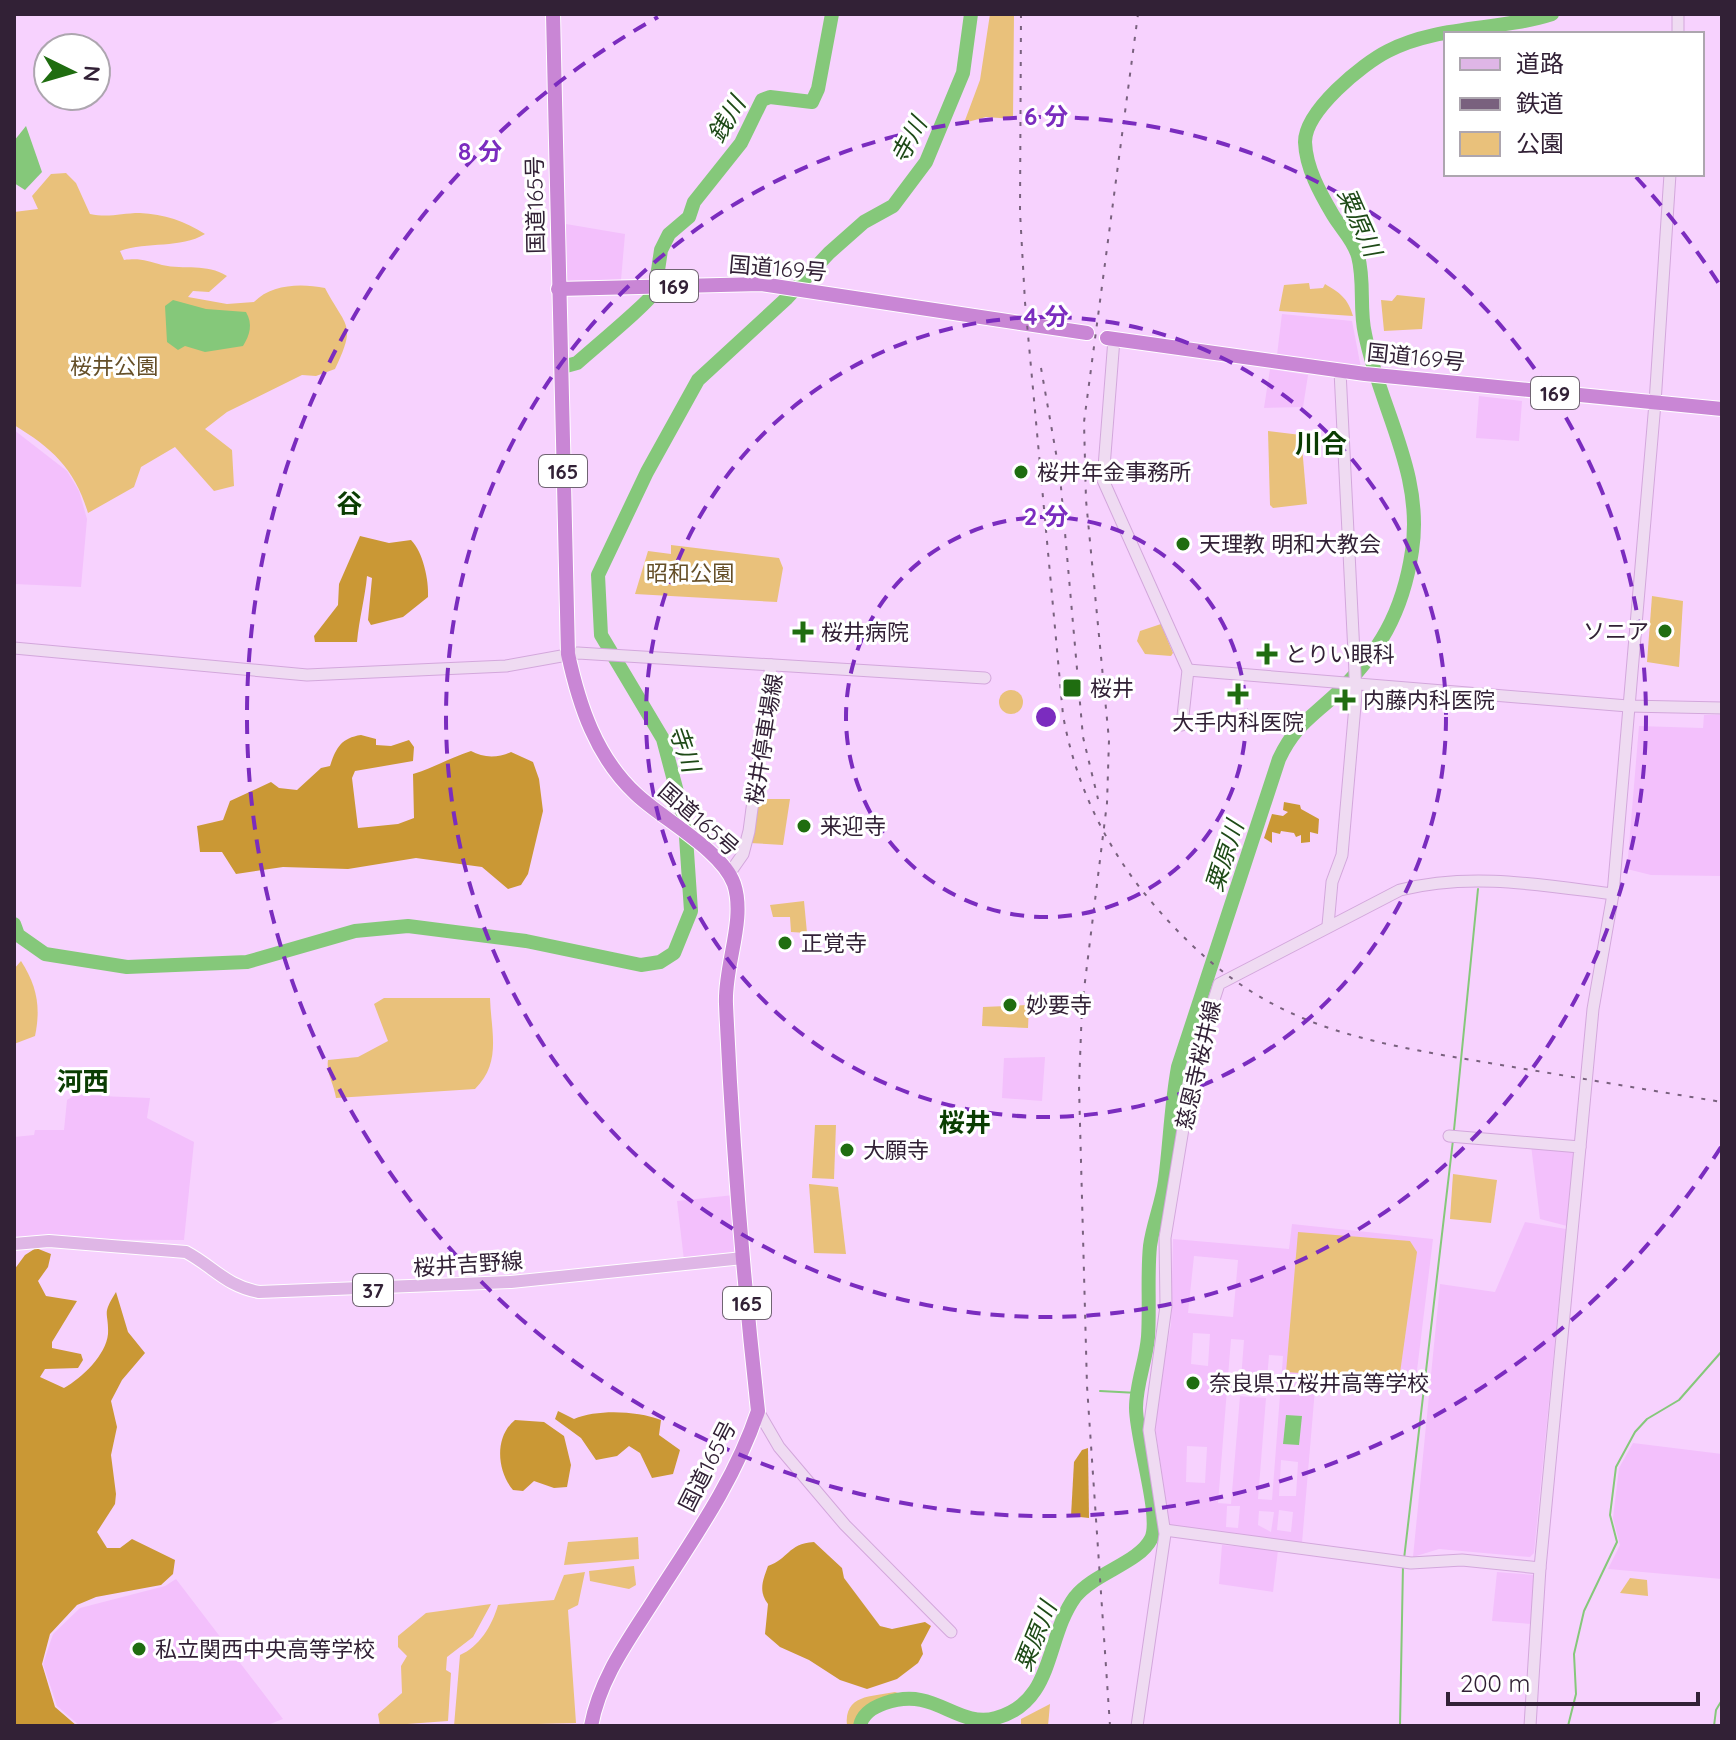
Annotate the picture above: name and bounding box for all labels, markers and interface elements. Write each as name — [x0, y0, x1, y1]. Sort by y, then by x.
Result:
north arrow — [32, 32, 112, 112]
legend — [1444, 32, 1704, 176]
text: 道路 — [1516, 48, 1564, 78]
text: N — [77, 64, 107, 83]
water label: 銭川 — [701, 88, 753, 147]
text: 鉄道 — [1516, 88, 1564, 118]
text: 6 分 — [1024, 101, 1068, 131]
water label: 寺川 — [883, 109, 934, 168]
text: 公園 — [1516, 128, 1564, 158]
text: 8 分 — [458, 136, 502, 166]
street label: 国道165号 — [520, 156, 550, 254]
water label: 粟原川 — [1332, 183, 1390, 264]
street label: 国道169号 — [728, 250, 828, 286]
road number: 169 — [650, 270, 698, 302]
text: 4 分 — [1024, 301, 1068, 331]
street label: 国道169号 — [1366, 338, 1466, 376]
park label: 桜井公園 — [70, 352, 158, 380]
road number: 169 — [1531, 377, 1579, 409]
district label: 川合 — [1295, 427, 1347, 460]
road number: 165 — [539, 455, 587, 487]
place label: 桜井年金事務所 — [1037, 458, 1191, 486]
marker: 桜井年金事務所 — [1012, 463, 1030, 481]
district label: 谷 — [336, 487, 362, 520]
text: 2 分 — [1024, 501, 1068, 531]
place label: 天理教 明和大教会 — [1199, 530, 1381, 558]
marker: 天理教 明和大教会 — [1174, 535, 1192, 553]
park label: 昭和公園 — [646, 559, 734, 587]
place label: ソニア — [1583, 617, 1649, 645]
place label: 桜井病院 — [821, 618, 909, 646]
marker: 桜井病院 — [792, 621, 814, 643]
marker: ソニア — [1656, 622, 1674, 640]
place label: とりい眼科 — [1285, 640, 1395, 668]
marker: とりい眼科 — [1256, 643, 1278, 665]
street label: 桜井停車場線 — [740, 672, 788, 806]
place label: 桜井 — [1090, 674, 1134, 702]
marker: 桜井 — [1061, 677, 1083, 699]
marker: 大手内科医院 — [1227, 683, 1249, 705]
place label: 内藤内科医院 — [1363, 686, 1495, 714]
marker: 内藤内科医院 — [1334, 689, 1356, 711]
centre of rings — [1032, 703, 1060, 731]
place label: 大手内科医院 — [1172, 708, 1304, 736]
water label: 寺川 — [663, 720, 708, 778]
street label: 国道165号 — [653, 776, 745, 862]
place label: 来迎寺 — [820, 812, 886, 840]
water label: 粟原川 — [1199, 814, 1250, 895]
marker: 来迎寺 — [795, 817, 813, 835]
place label: 正覚寺 — [801, 929, 867, 957]
marker: 正覚寺 — [776, 934, 794, 952]
place label: 妙要寺 — [1026, 991, 1092, 1019]
marker: 妙要寺 — [1001, 996, 1019, 1014]
street label: 慈恩寺桜井線 — [1170, 998, 1226, 1132]
district label: 河西 — [57, 1065, 109, 1098]
district label: 桜井 — [939, 1106, 991, 1139]
place label: 大願寺 — [863, 1136, 929, 1164]
marker: 大願寺 — [838, 1141, 856, 1159]
street label: 桜井吉野線 — [412, 1246, 524, 1282]
road number: 37 — [353, 1274, 393, 1306]
road number: 165 — [723, 1287, 771, 1319]
place label: 奈良県立桜井高等学校 — [1209, 1369, 1429, 1397]
marker: 奈良県立桜井高等学校 — [1184, 1374, 1202, 1392]
street label: 国道165号 — [672, 1416, 742, 1516]
water label: 粟原川 — [1008, 1594, 1064, 1675]
place label: 私立関西中央高等学校 — [155, 1635, 375, 1663]
marker: 私立関西中央高等学校 — [130, 1640, 148, 1658]
scale bar — [1448, 1656, 1698, 1706]
text: 200 m — [1460, 1668, 1530, 1698]

